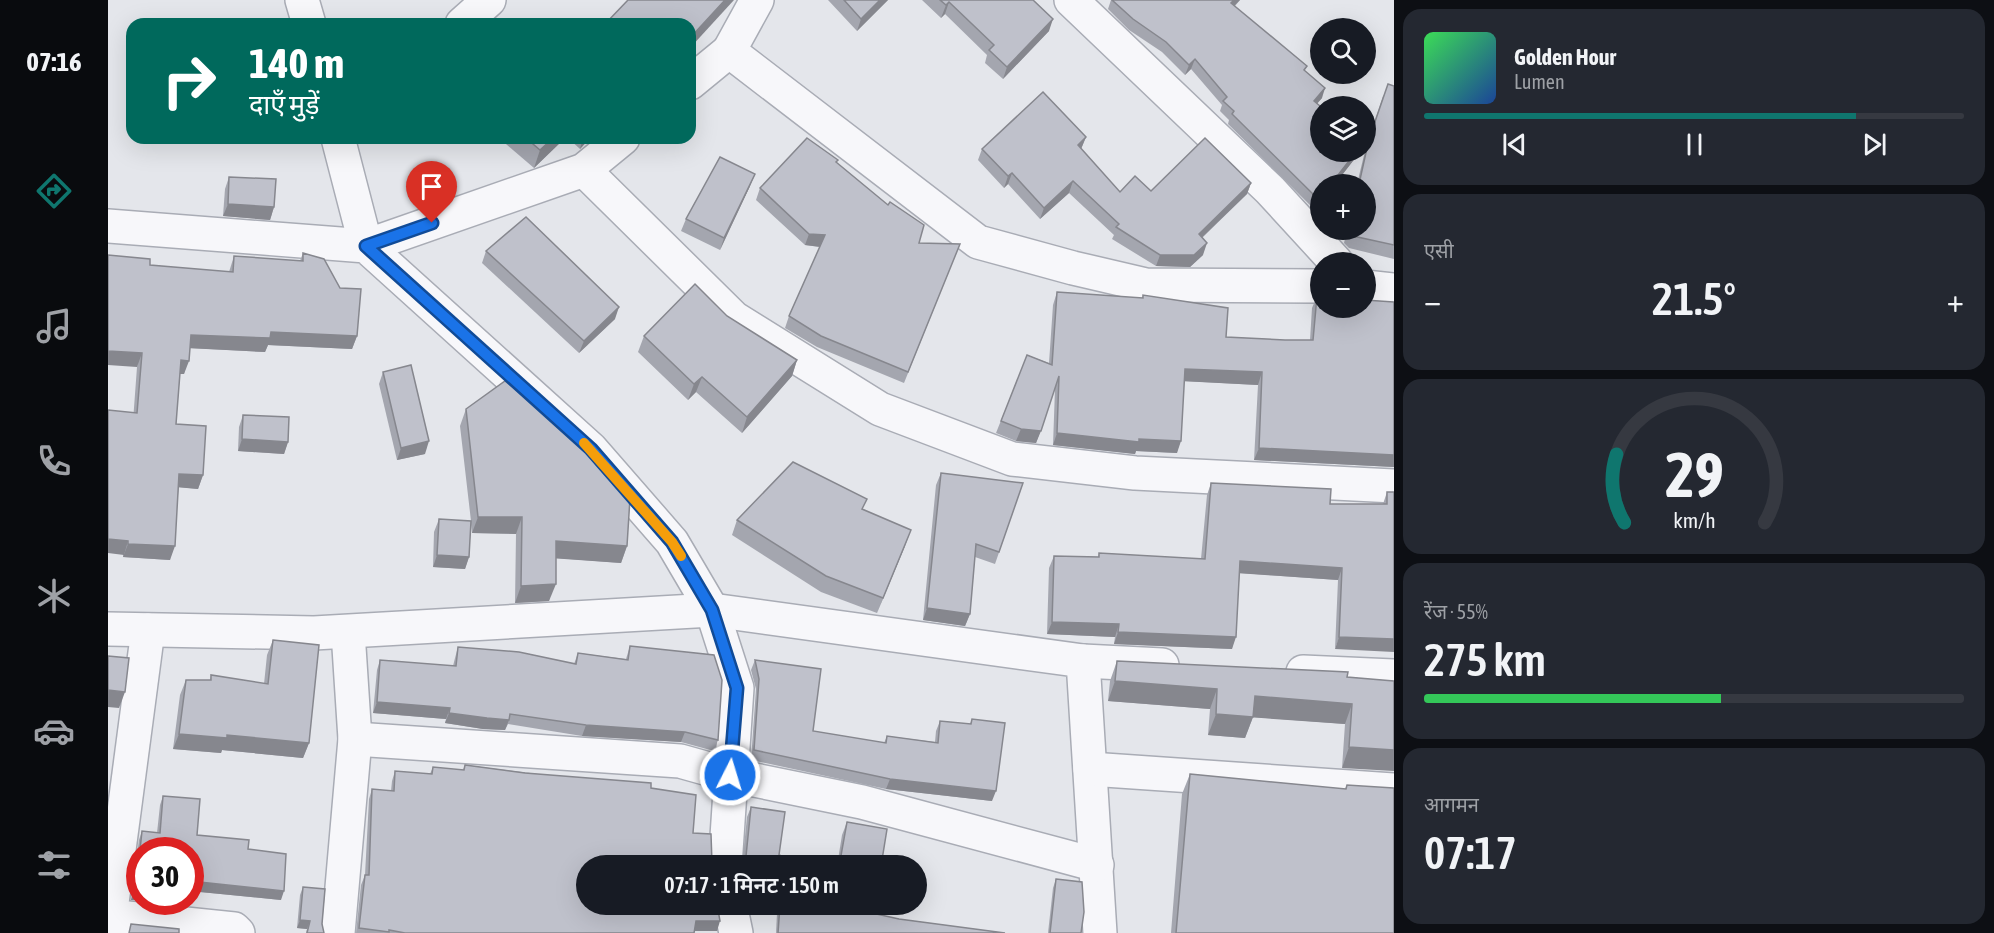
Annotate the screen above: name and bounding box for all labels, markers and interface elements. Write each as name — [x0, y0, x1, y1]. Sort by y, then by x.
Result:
map controls — [1310, 18, 1376, 318]
button: search — [1310, 18, 1376, 84]
text: 140 m — [249, 39, 344, 87]
icon: right — [150, 42, 228, 120]
text: Golden Hour — [1514, 44, 1616, 70]
text: 07:16 — [26, 46, 82, 77]
text: Lumen — [1514, 70, 1565, 93]
text: दाएँ मुड़ें — [249, 89, 320, 120]
button: layers — [1310, 96, 1376, 162]
icon: previous — [1498, 128, 1531, 161]
icon: pause — [1678, 128, 1711, 161]
icon: next — [1858, 128, 1891, 161]
pin — [406, 161, 457, 223]
icon: directions — [33, 170, 75, 212]
icon: arrive — [415, 170, 448, 203]
button: + — [1310, 174, 1376, 240]
text: एसी — [1424, 239, 1454, 262]
button: − — [1310, 252, 1376, 318]
text: 21.5° — [1652, 273, 1736, 325]
text: − — [1424, 281, 1441, 319]
text: + — [1947, 281, 1964, 319]
icon: music — [33, 305, 75, 347]
icon: phone — [33, 440, 75, 482]
text: 29 — [1665, 440, 1723, 511]
text: km/h — [1673, 509, 1715, 534]
icon: climate — [33, 575, 75, 617]
text: रेंज · 55% — [1424, 600, 1488, 623]
text: 275 km — [1424, 634, 1546, 686]
icon: car — [33, 710, 75, 752]
position arrow — [698, 743, 762, 807]
text: आगमन — [1424, 793, 1479, 816]
text: 07:17 — [1424, 827, 1517, 879]
speed limit sign: 30 — [126, 837, 204, 915]
icon: filters — [33, 844, 75, 886]
text: 07:17 · 1 मिनट · 150 m — [664, 872, 839, 898]

